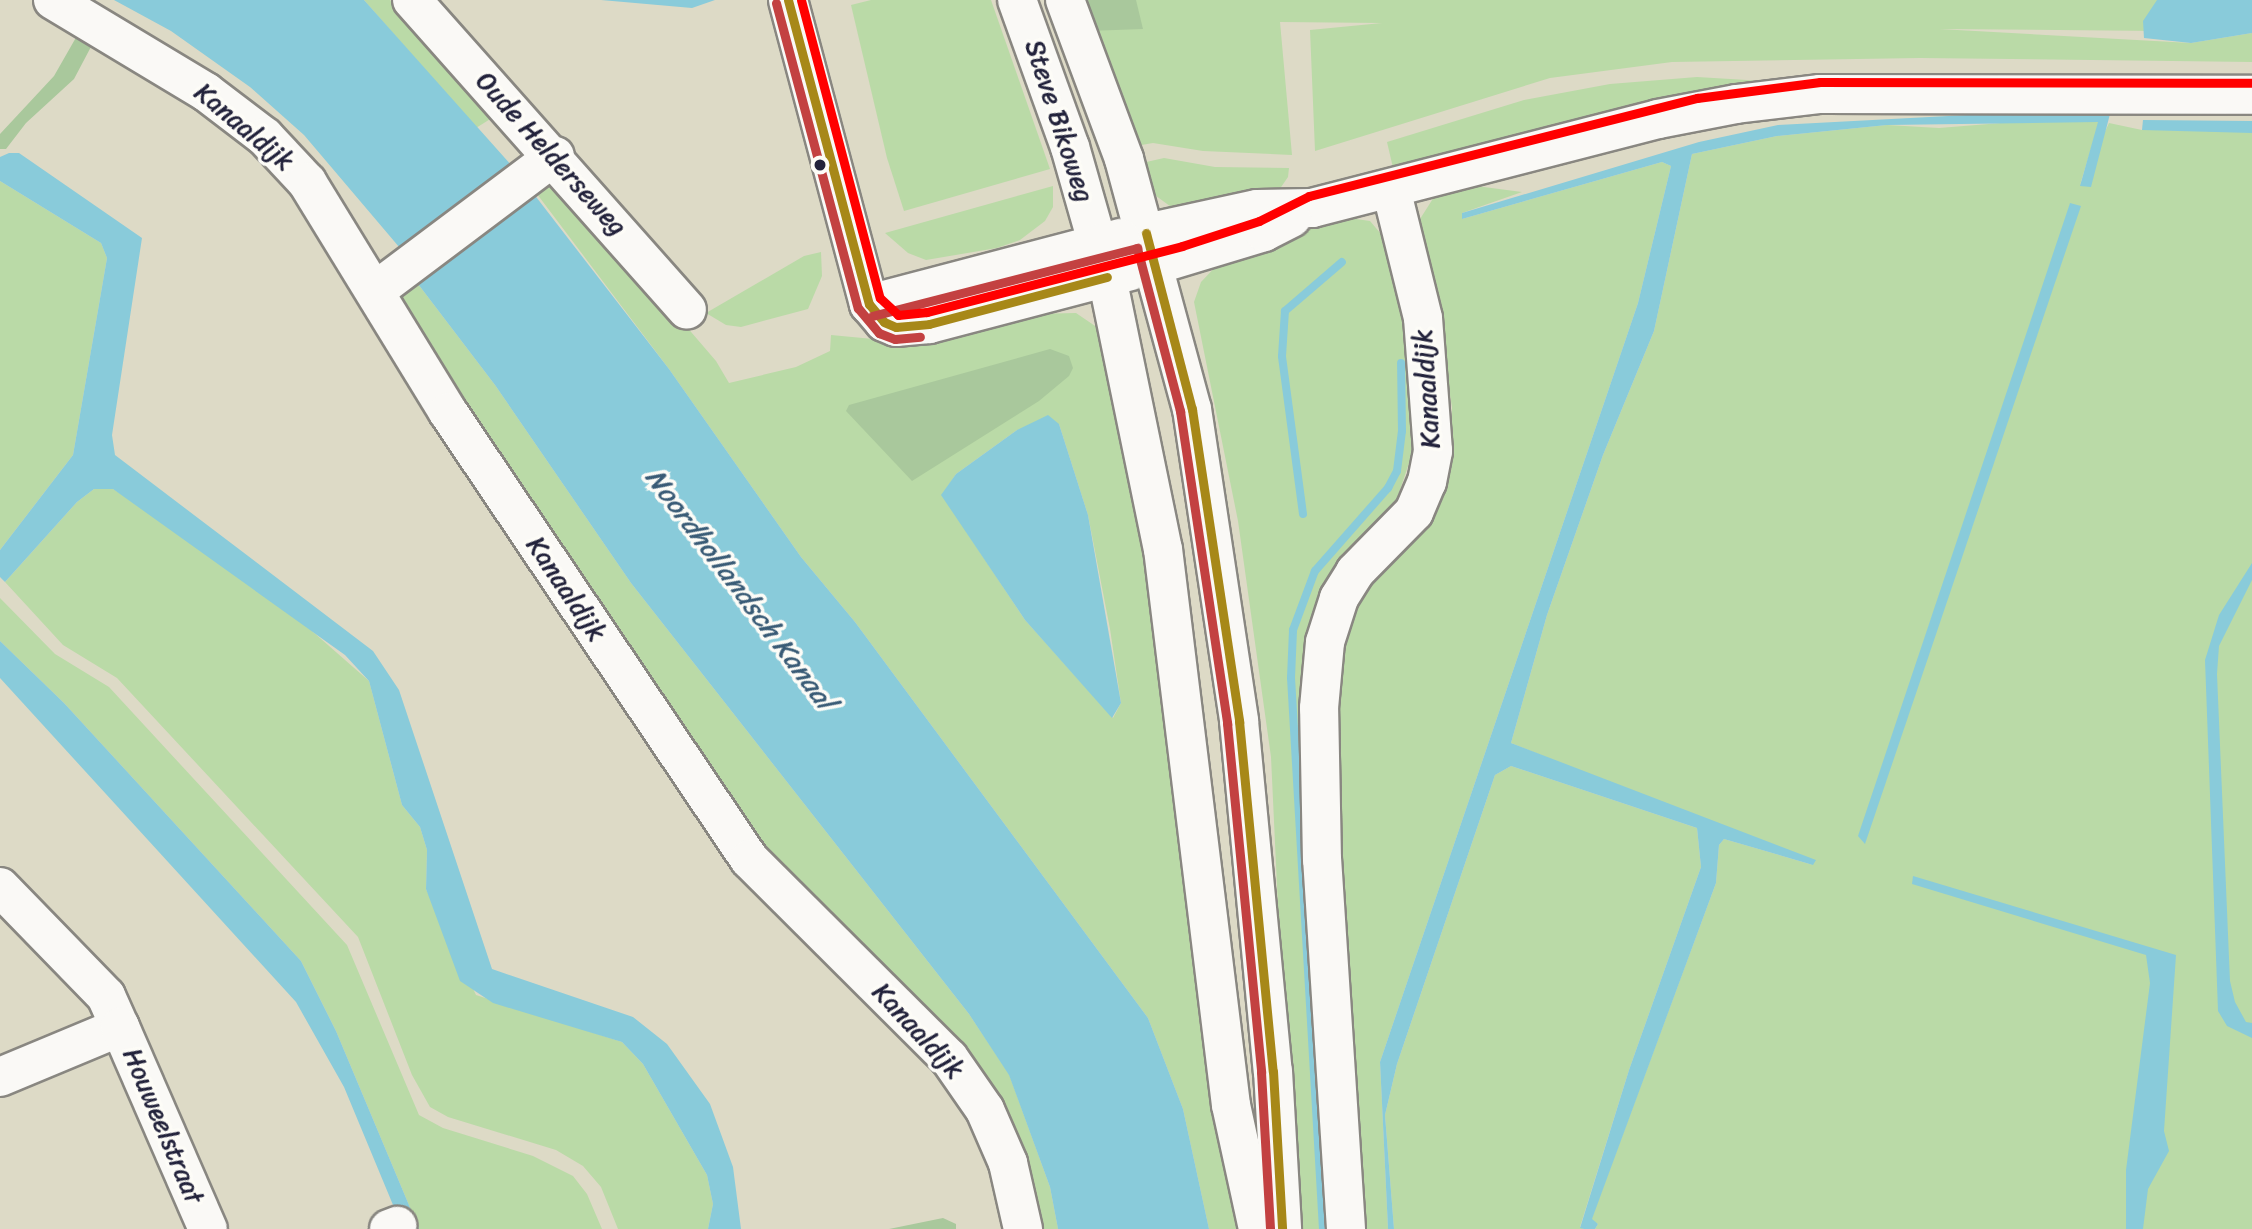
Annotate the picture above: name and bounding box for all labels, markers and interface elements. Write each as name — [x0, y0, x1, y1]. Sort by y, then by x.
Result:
street label: Steve Bikoweg — [1018, 37, 1100, 205]
street label: Oude Helderseweg — [469, 65, 633, 243]
street label: Kanaaldijk — [188, 77, 300, 177]
unlabelled marker — [813, 158, 827, 172]
street label: Kanaaldijk — [1407, 328, 1447, 450]
water label: Noordhollandsch Kanaal — [638, 462, 842, 716]
street label: Kanaaldijk — [520, 531, 612, 647]
street label: Kanaaldijk — [866, 977, 970, 1085]
street label: Houweelstraat — [116, 1043, 210, 1209]

